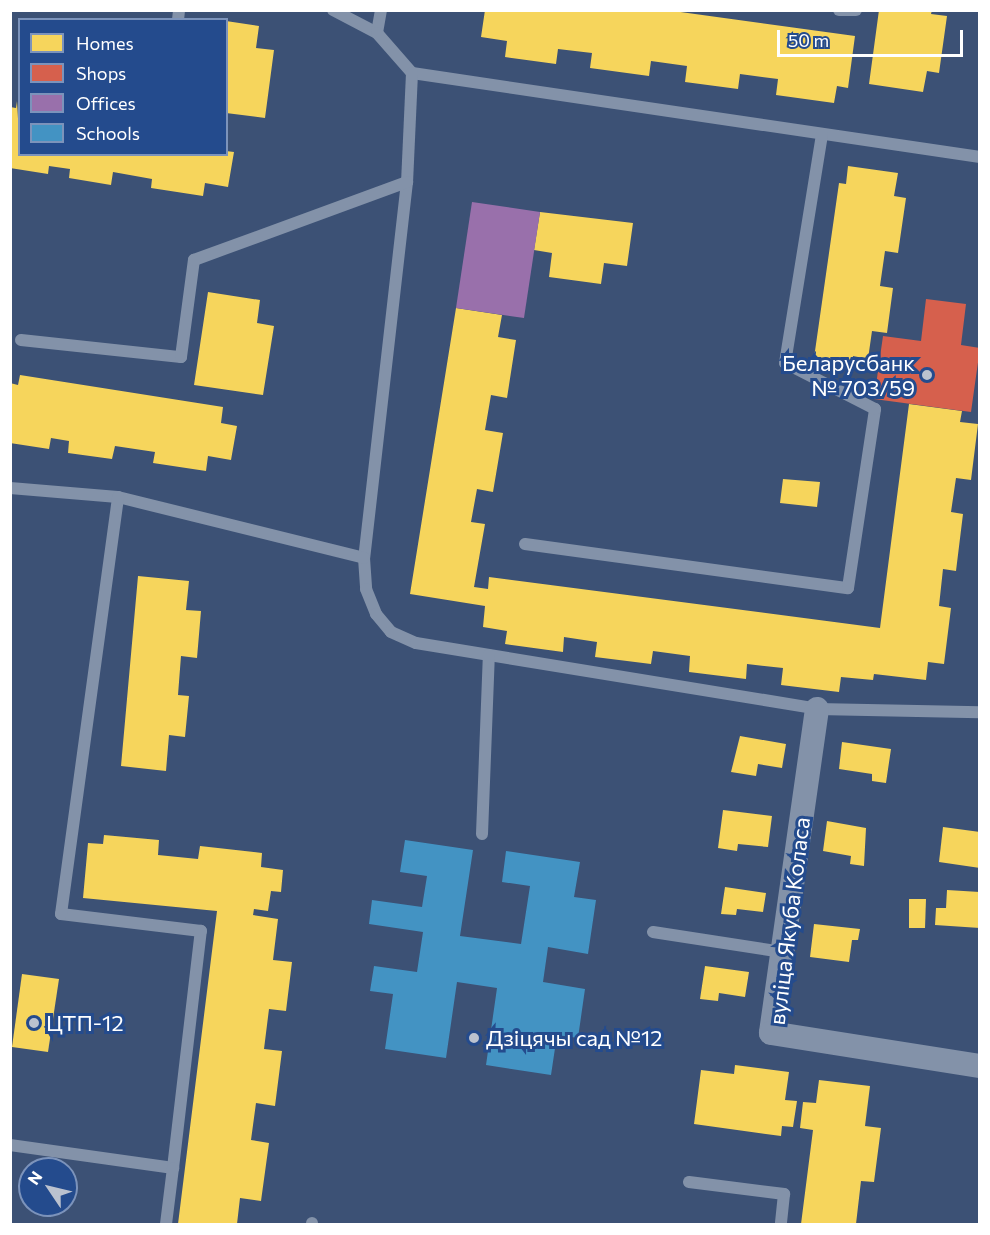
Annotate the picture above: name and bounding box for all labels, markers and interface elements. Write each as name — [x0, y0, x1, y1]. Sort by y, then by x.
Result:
legend — [18, 18, 228, 156]
scale bar — [780, 18, 966, 56]
text: 50 m — [788, 29, 829, 51]
text: Homes — [76, 32, 134, 54]
text: Shops — [76, 62, 126, 84]
text: Offices — [76, 92, 136, 114]
text: Schools — [76, 122, 140, 144]
place label: Беларусбанк № 703/59 — [782, 349, 915, 400]
marker: Беларусбанк № 703/59 — [920, 368, 934, 382]
street label: вуліца Якуба Коласа — [763, 816, 815, 1026]
place label: ЦТП-12 — [46, 1010, 124, 1036]
marker: ЦТП-12 — [27, 1016, 41, 1030]
place label: Дзіцячы сад №12 — [486, 1025, 662, 1051]
marker: Дзіцячы сад №12 — [467, 1031, 481, 1045]
north arrow — [18, 1157, 78, 1217]
text: N — [23, 1167, 46, 1188]

